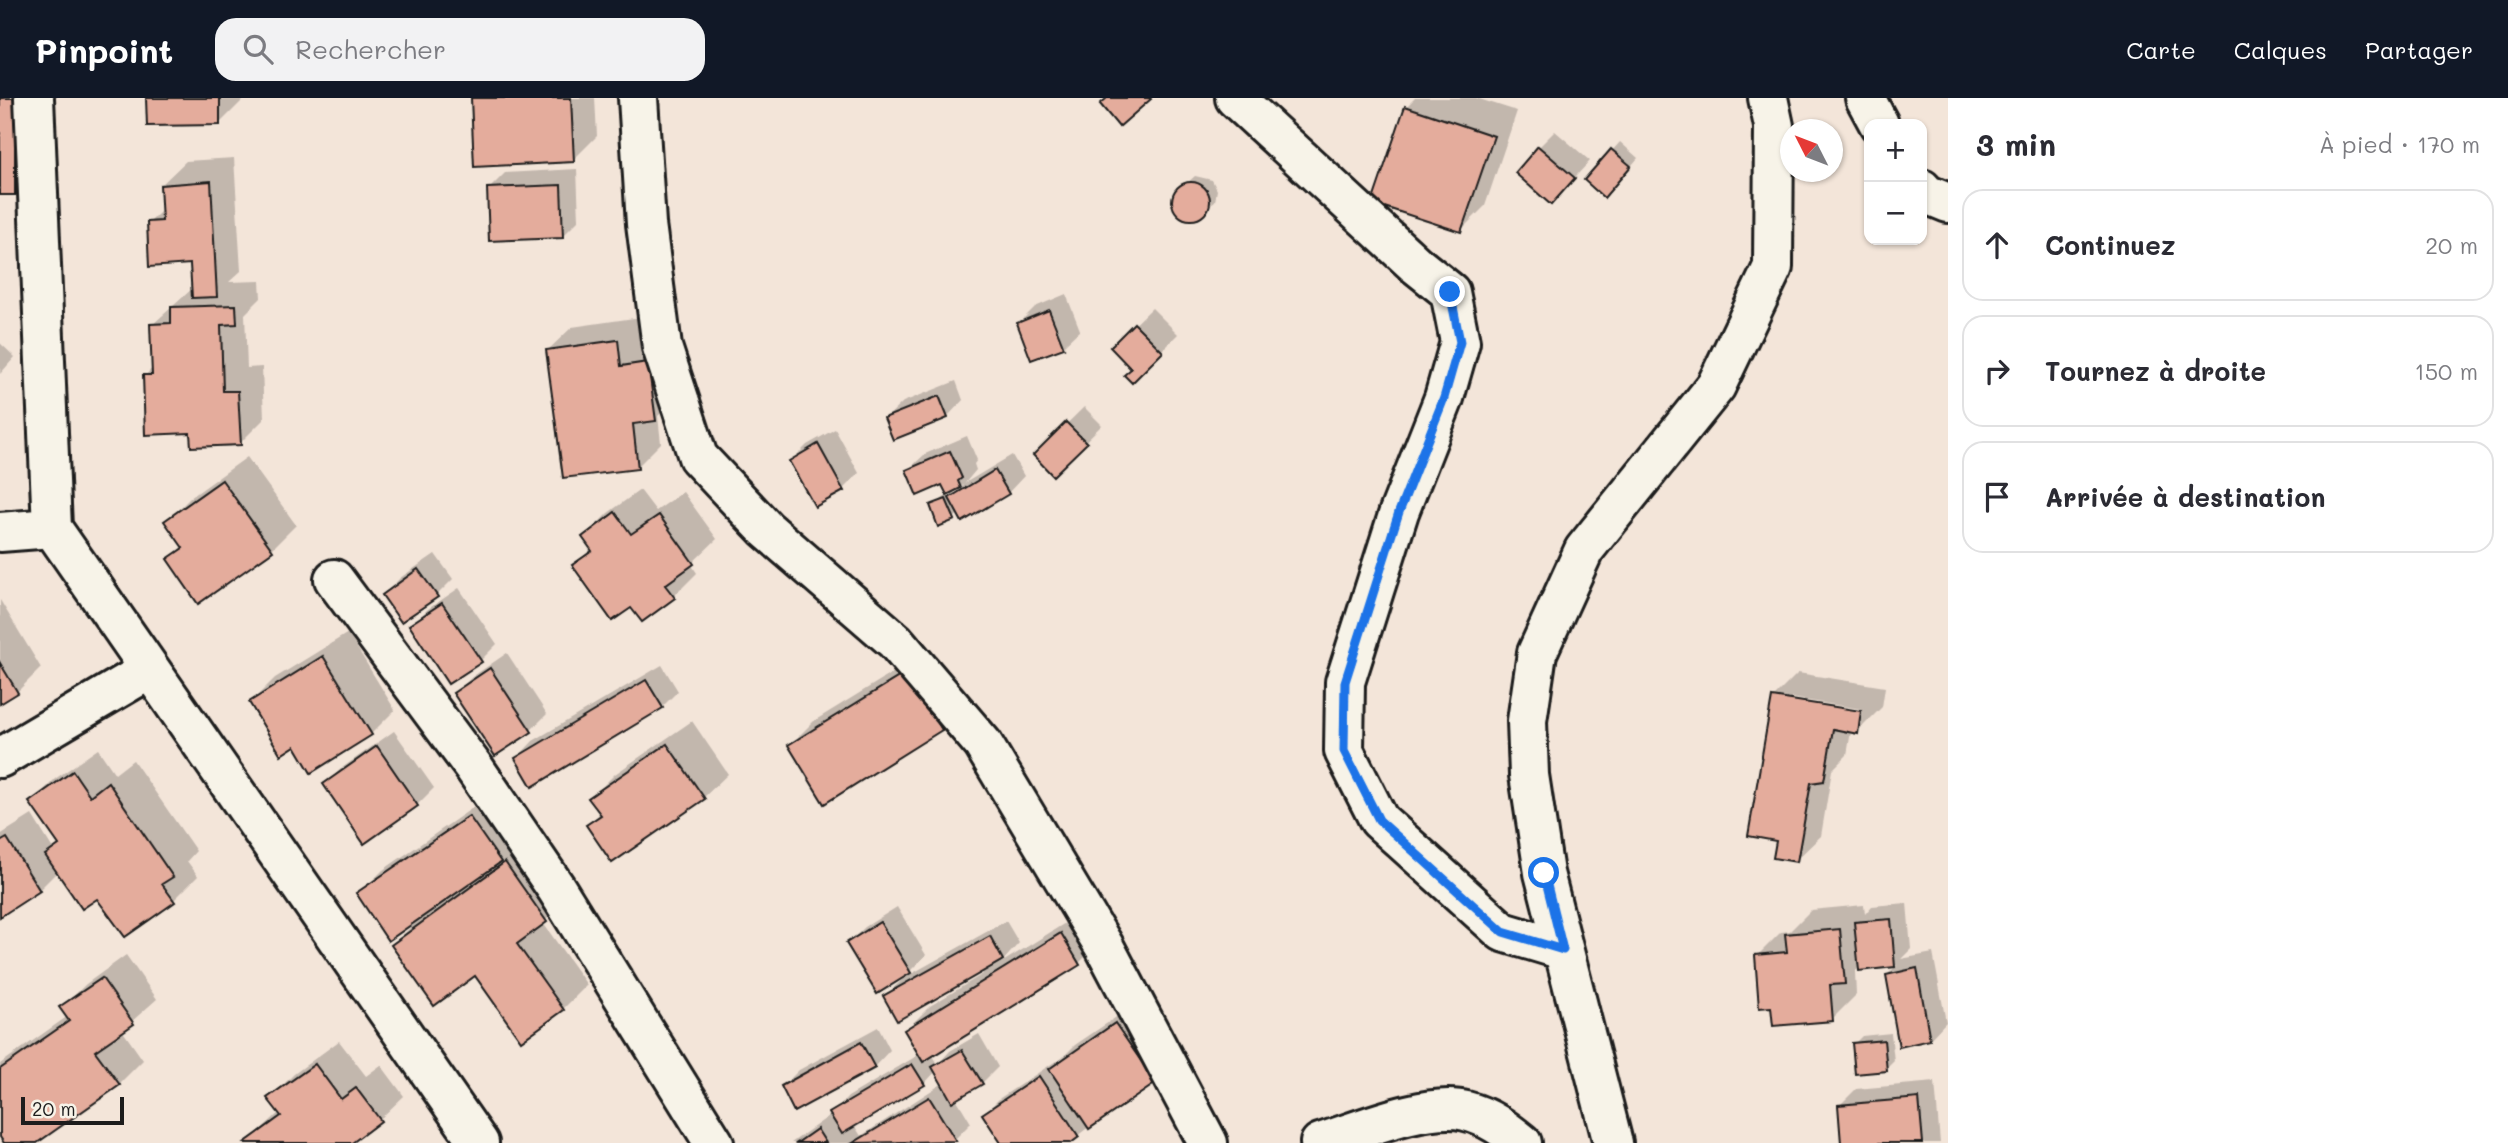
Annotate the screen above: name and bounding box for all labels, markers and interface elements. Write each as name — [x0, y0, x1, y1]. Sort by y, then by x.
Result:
search box — [215, 18, 705, 81]
text: Pinpoint — [35, 28, 173, 71]
icon: search — [239, 30, 277, 68]
text: Rechercher — [295, 32, 446, 66]
text: Carte — [2126, 34, 2196, 65]
text: Calques — [2234, 34, 2327, 65]
text: Partager — [2365, 34, 2473, 65]
north arrow — [1780, 119, 1843, 182]
map controls — [1864, 119, 1927, 245]
button: + — [1864, 119, 1927, 182]
text: 3 min — [1976, 124, 2056, 164]
text: À pied · 170 m — [2319, 129, 2480, 159]
button: − — [1864, 182, 1927, 245]
icon: ahead — [1978, 226, 2016, 264]
text: Continuez — [2045, 228, 2175, 262]
text: 20 m — [2425, 230, 2478, 260]
route end — [1434, 276, 1465, 307]
icon: right — [1978, 352, 2016, 390]
text: Tournez à droite — [2045, 354, 2266, 388]
text: 150 m — [2414, 356, 2478, 386]
icon: arrive — [1978, 478, 2016, 516]
text: Arrivée à destination — [2045, 480, 2325, 514]
route start — [1528, 857, 1559, 888]
scale bar — [21, 1094, 124, 1126]
text: 20 m — [32, 1096, 76, 1121]

